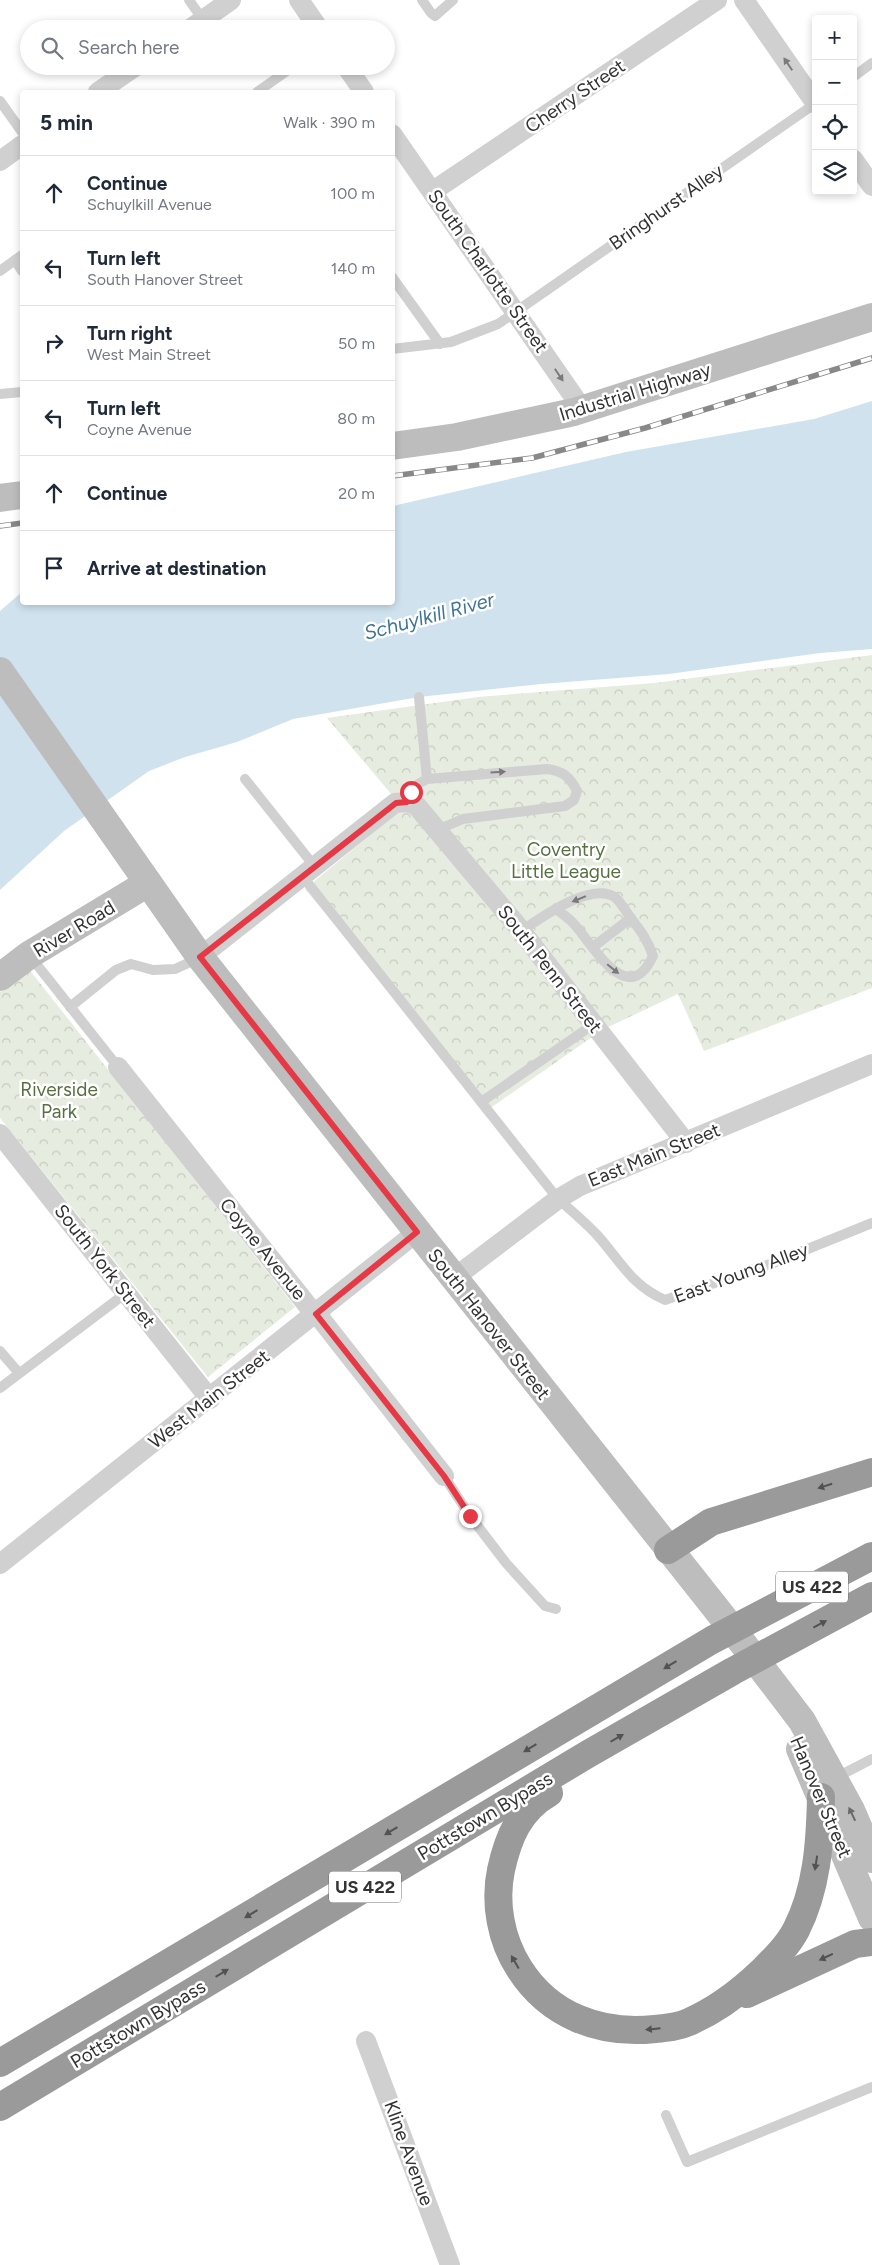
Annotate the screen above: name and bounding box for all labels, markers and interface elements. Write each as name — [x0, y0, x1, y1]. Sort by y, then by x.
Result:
map controls — [812, 15, 857, 195]
button: + — [812, 15, 857, 60]
search box — [20, 20, 395, 75]
icon: search — [38, 34, 66, 62]
text: Search here — [78, 36, 180, 59]
street label: Cherry Street — [521, 54, 629, 138]
one-way arrow — [783, 57, 793, 71]
button: − — [812, 60, 857, 105]
button: locate — [812, 105, 857, 150]
text: 5 min — [40, 110, 93, 135]
text: Walk · 390 m — [283, 113, 375, 132]
button: layers — [812, 150, 857, 195]
street label: Bringhurst Alley — [605, 159, 727, 255]
text: Continue — [87, 172, 167, 195]
icon: ahead — [40, 179, 68, 207]
text: 100 m — [330, 184, 375, 203]
street label: South Charlotte Street — [423, 185, 553, 357]
text: Schuylkill Avenue — [87, 195, 212, 214]
text: Turn left — [87, 247, 161, 270]
icon: left — [40, 254, 68, 282]
text: 140 m — [331, 259, 375, 278]
text: South Hanover Street — [87, 270, 243, 289]
text: Turn right — [87, 322, 173, 345]
icon: right — [40, 329, 68, 357]
text: 50 m — [338, 334, 375, 353]
text: West Main Street — [87, 345, 211, 364]
street label: Industrial Highway — [556, 358, 714, 426]
one-way arrow — [554, 369, 564, 382]
text: Turn left — [87, 397, 161, 420]
icon: left — [40, 404, 68, 432]
text: 80 m — [337, 409, 375, 428]
text: Coyne Avenue — [87, 420, 192, 439]
icon: ahead — [40, 479, 68, 507]
text: Continue — [87, 482, 167, 505]
text: 20 m — [338, 484, 375, 503]
icon: arrive — [40, 554, 68, 582]
text: Arrive at destination — [87, 557, 266, 580]
water label: Schuylkill River — [361, 587, 498, 645]
one-way arrow — [490, 768, 506, 776]
route start — [400, 781, 423, 804]
park label: Coventry Little League — [511, 838, 621, 883]
street label: River Road — [29, 896, 119, 962]
one-way arrow — [571, 896, 586, 903]
street label: South Penn Street — [493, 900, 607, 1038]
one-way arrow — [607, 964, 620, 975]
park label: Riverside Park — [20, 1078, 98, 1123]
street label: East Main Street — [585, 1118, 723, 1192]
street label: Coyne Avenue — [215, 1193, 311, 1305]
street label: South York Street — [50, 1200, 160, 1332]
street label: East Young Alley — [671, 1238, 811, 1308]
street label: South Hanover Street — [423, 1244, 555, 1404]
street label: West Main Street — [144, 1345, 274, 1453]
one-way arrow — [818, 1483, 833, 1491]
route end — [459, 1505, 482, 1528]
road number: US 422 — [776, 1571, 848, 1602]
one-way arrow — [812, 1620, 827, 1628]
one-way arrow — [664, 1661, 677, 1670]
one-way arrow — [610, 1733, 623, 1742]
street label: Hanover Street — [785, 1733, 857, 1861]
one-way arrow — [524, 1743, 537, 1752]
street label: Pottstown Bypass — [413, 1767, 557, 1865]
one-way arrow — [848, 1807, 856, 1821]
one-way arrow — [385, 1827, 398, 1836]
one-way arrow — [812, 1856, 820, 1872]
road number: US 422 — [329, 1871, 401, 1902]
one-way arrow — [245, 1910, 258, 1919]
one-way arrow — [819, 1953, 833, 1961]
one-way arrow — [511, 1956, 520, 1969]
one-way arrow — [215, 1969, 228, 1978]
street label: Pottstown Bypass — [66, 1975, 210, 2073]
one-way arrow — [644, 2025, 660, 2033]
street label: Kline Avenue — [379, 2097, 439, 2209]

